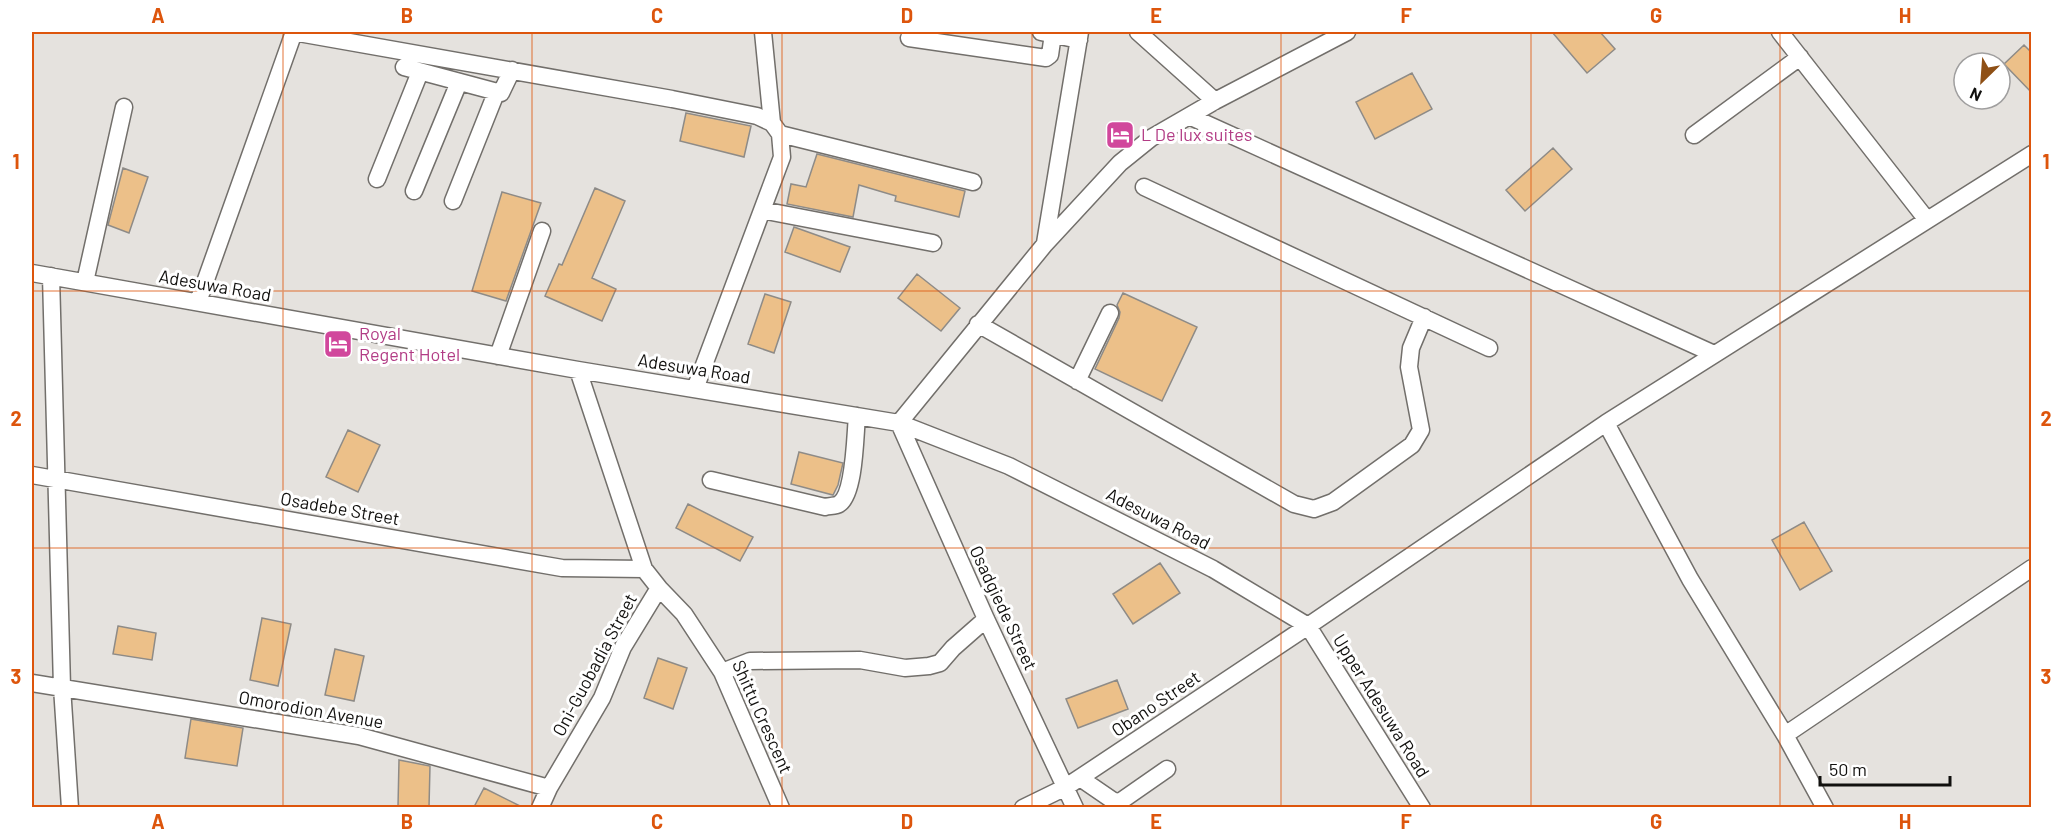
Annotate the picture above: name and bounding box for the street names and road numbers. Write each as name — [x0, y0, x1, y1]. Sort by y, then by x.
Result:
street label: Adesuwa Road — [157, 264, 273, 306]
street label: Adesuwa Road — [636, 348, 752, 388]
street label: Adesuwa Road — [1103, 483, 1214, 554]
street label: Osadebe Street — [279, 487, 401, 529]
street label: Osadgiede Street — [965, 542, 1042, 673]
street label: Oni-Guobadia Street — [547, 589, 641, 740]
street label: Upper Adesuwa Road — [1329, 630, 1435, 781]
street label: Shittu Crescent — [728, 656, 798, 777]
street label: Obano Street — [1107, 665, 1204, 741]
street label: Omorodion Avenue — [237, 685, 385, 733]

